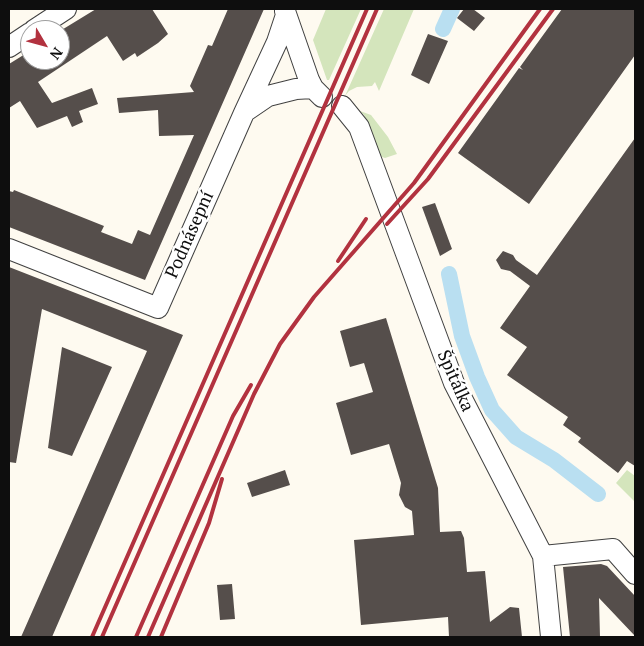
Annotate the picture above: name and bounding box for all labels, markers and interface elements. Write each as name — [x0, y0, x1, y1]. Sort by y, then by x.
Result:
north arrow — [20, 20, 70, 70]
text: N — [46, 44, 67, 64]
street label: Podnásepní — [161, 188, 219, 282]
street label: Špitálka — [432, 347, 478, 415]

